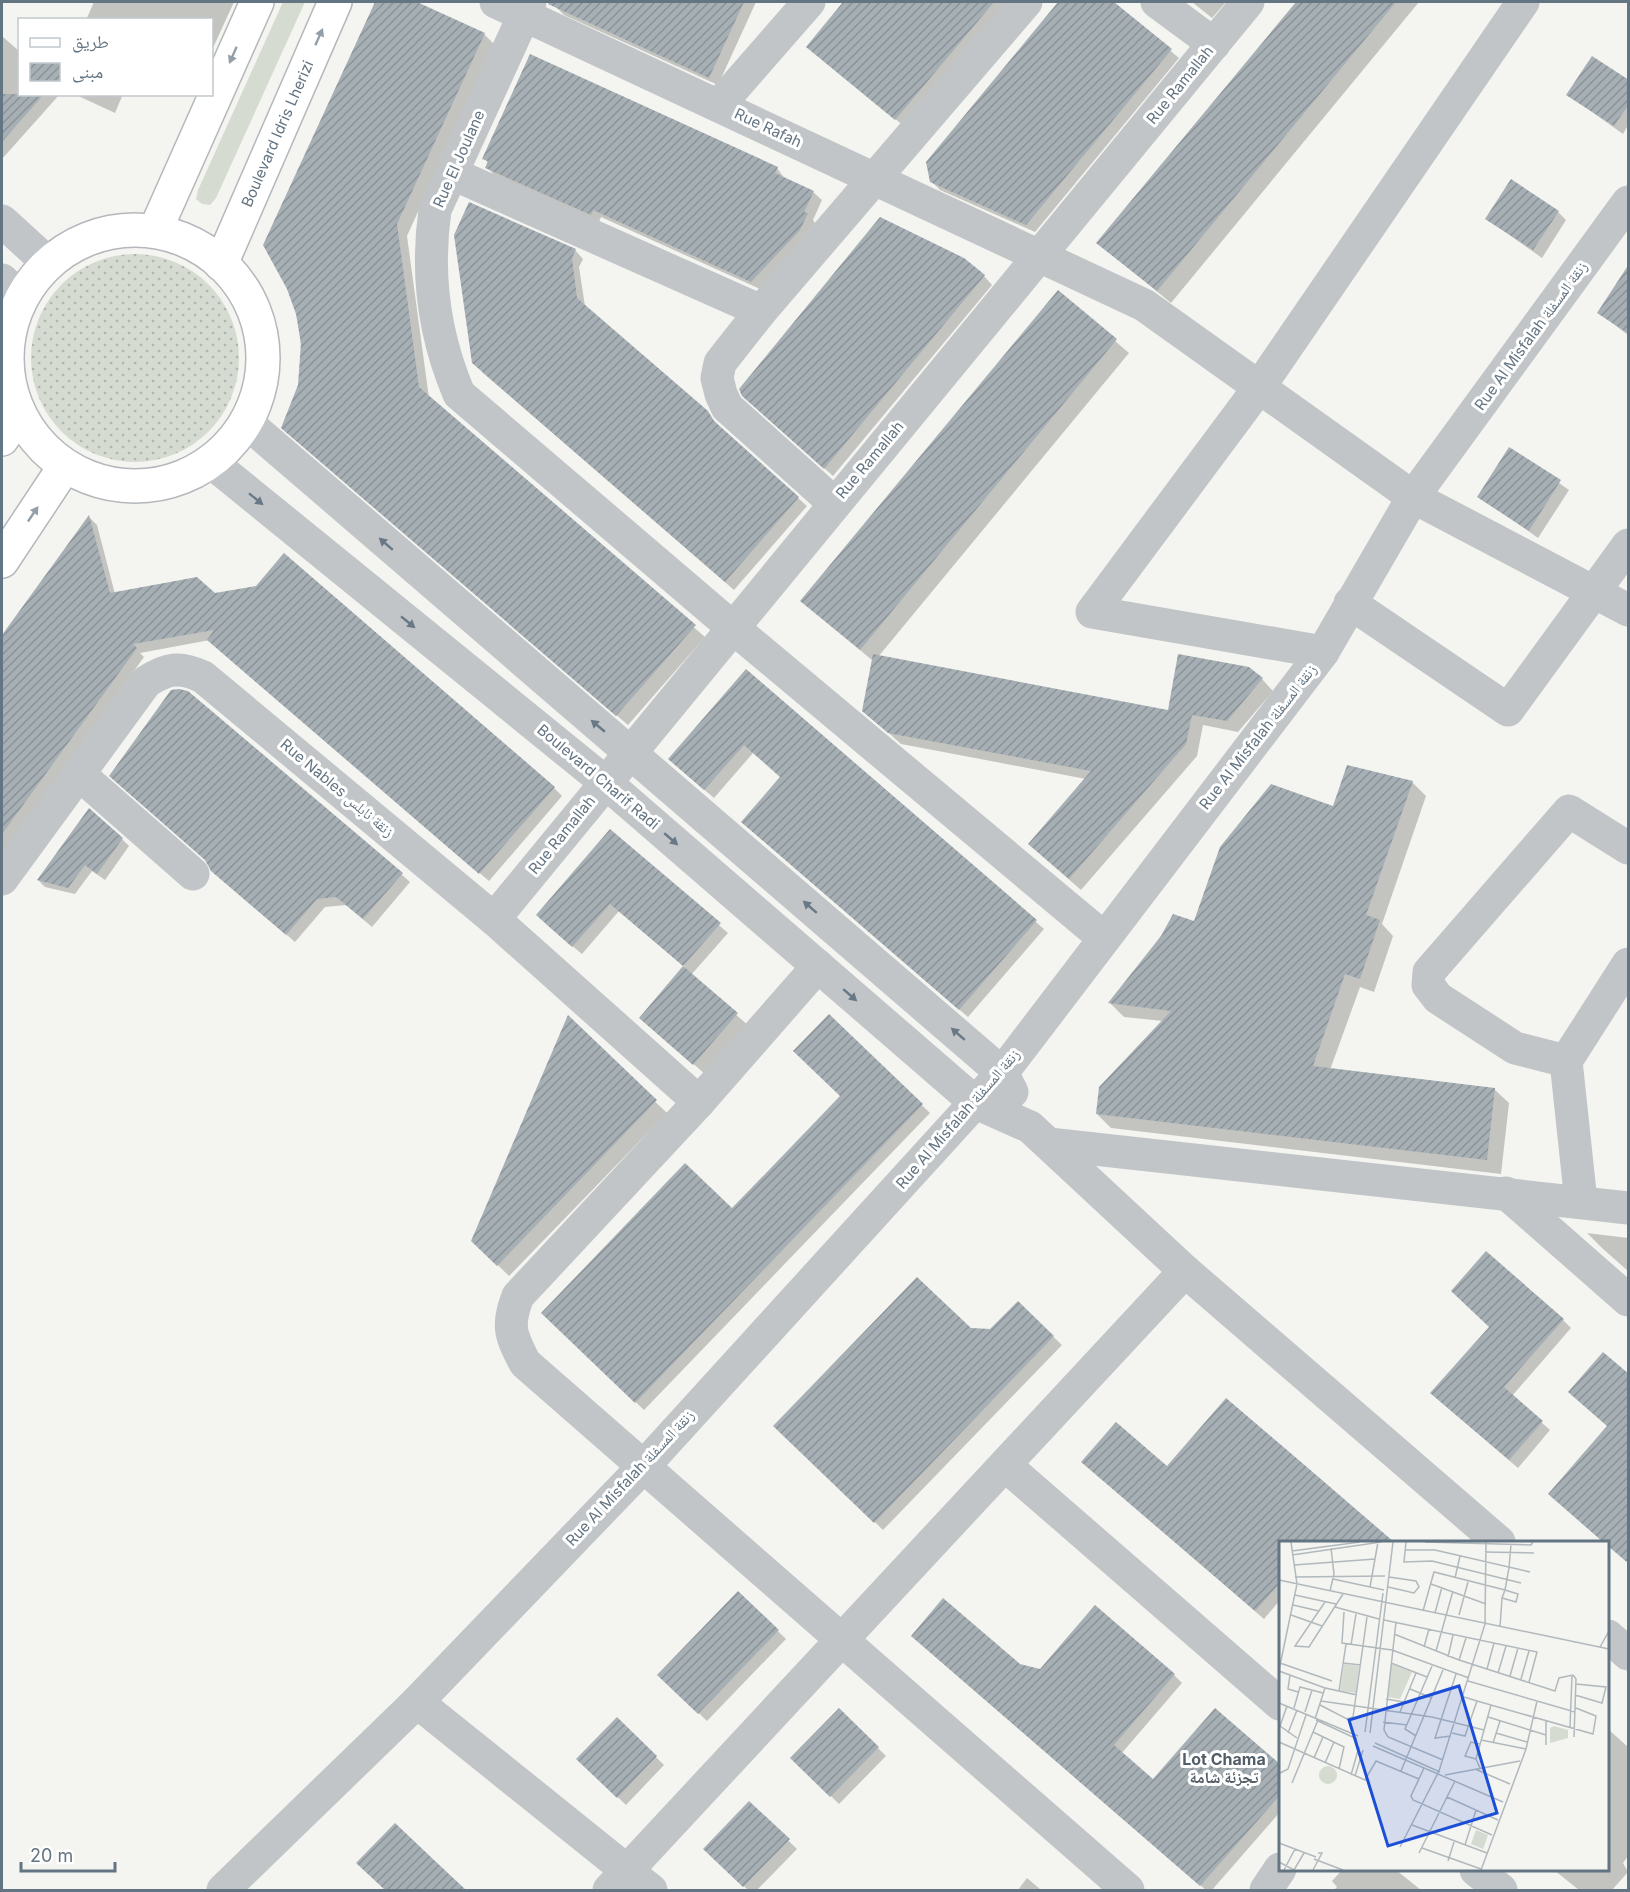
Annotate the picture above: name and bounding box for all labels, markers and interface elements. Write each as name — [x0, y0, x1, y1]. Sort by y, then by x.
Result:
legend — [18, 18, 213, 96]
one-way arrow — [315, 28, 324, 45]
text: طريق — [72, 31, 109, 53]
street label: Rue Ramallah — [1142, 42, 1217, 128]
one-way arrow — [228, 46, 238, 64]
street label: Boulevard Idris Lherizi — [237, 57, 317, 210]
text: مبنى — [72, 61, 103, 83]
street label: Rue Rafah — [732, 104, 805, 151]
street label: Rue El Joulane — [429, 107, 488, 210]
street label: Rue Al Misfalah زنقة المسفلة — [1470, 257, 1591, 414]
street label: Rue Ramallah — [832, 417, 908, 502]
one-way arrow — [248, 492, 264, 505]
one-way arrow — [27, 506, 39, 522]
one-way arrow — [379, 538, 394, 551]
one-way arrow — [400, 615, 415, 627]
street label: Rue Al Misfalah زنقة المسفلة — [1195, 660, 1320, 813]
one-way arrow — [590, 719, 606, 732]
street label: Boulevard Charif Radi — [533, 720, 663, 833]
street label: Rue Nables زنقة نابلس — [276, 735, 398, 842]
street label: Rue Ramallah — [524, 792, 599, 878]
one-way arrow — [663, 832, 678, 845]
one-way arrow — [802, 901, 818, 914]
one-way arrow — [842, 988, 858, 1001]
one-way arrow — [950, 1028, 966, 1041]
street label: Rue Al Misfalah زنقة المسفلة — [892, 1045, 1024, 1193]
street label: Rue Al Misfalah زنقة المسفلة — [561, 1405, 698, 1550]
inset map — [1279, 1541, 1609, 1871]
district label: Lot Chama تجزئة شامة — [1182, 1749, 1266, 1787]
scale bar — [21, 1835, 116, 1873]
text: 20 m — [30, 1845, 73, 1866]

